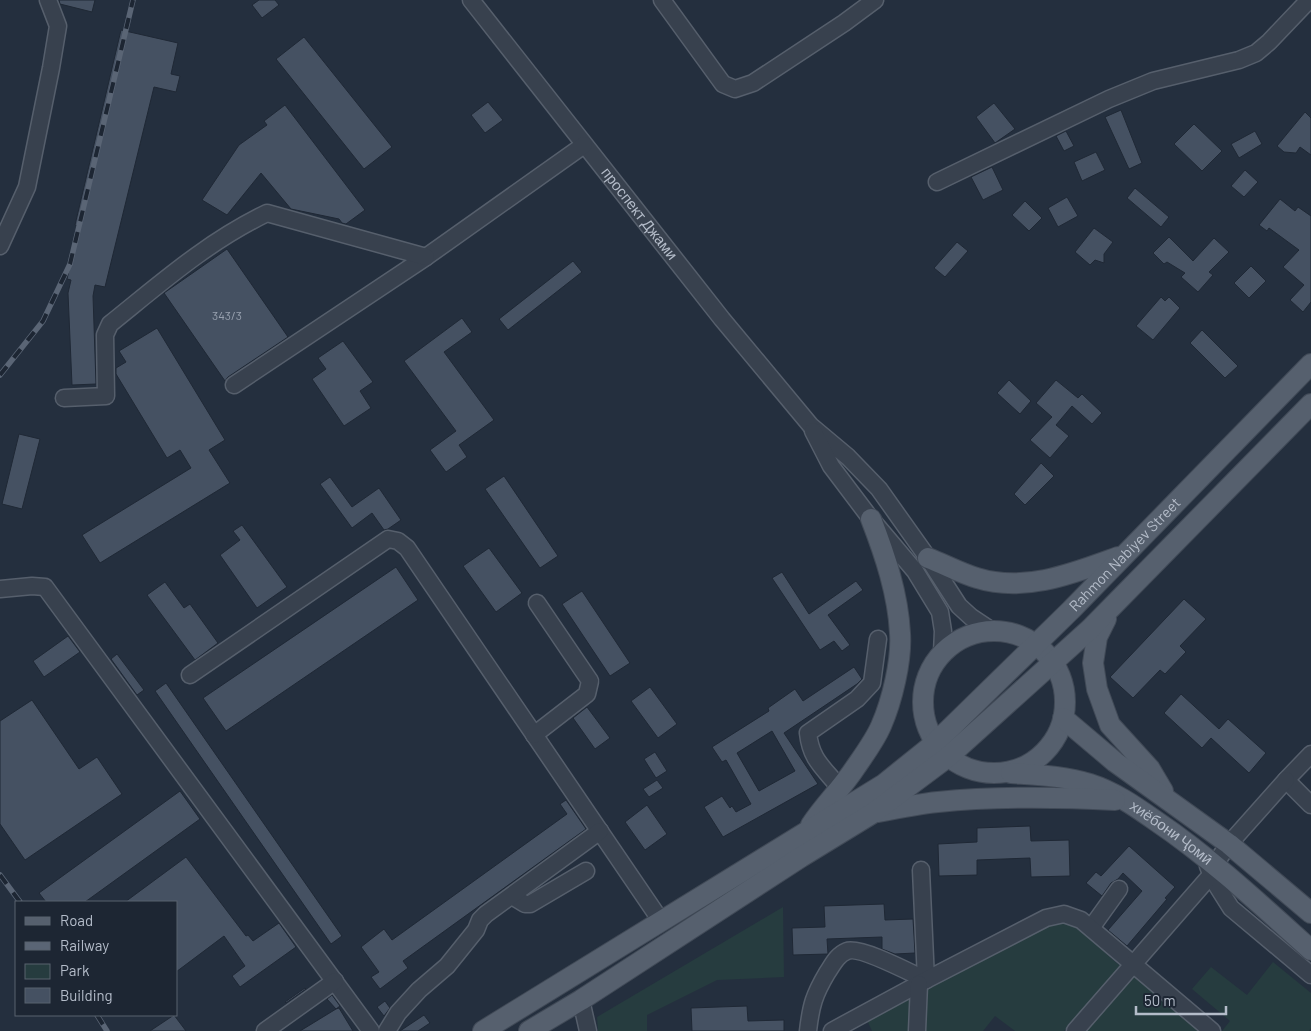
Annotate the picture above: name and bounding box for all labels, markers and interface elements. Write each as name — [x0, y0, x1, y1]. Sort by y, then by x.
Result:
street label: проспект Джами — [598, 163, 682, 263]
house number: 343/3 — [212, 308, 242, 322]
street label: Rahmon Nabiyev Street — [1065, 493, 1184, 615]
street label: хиёбони Ҷомӣ — [1127, 796, 1217, 868]
legend — [15, 901, 178, 1016]
text: Road — [60, 911, 93, 929]
text: Railway — [60, 936, 109, 954]
text: Park — [60, 961, 90, 979]
scale bar — [1136, 984, 1226, 1016]
text: Building — [60, 986, 113, 1004]
text: 50 m — [1144, 991, 1176, 1009]

